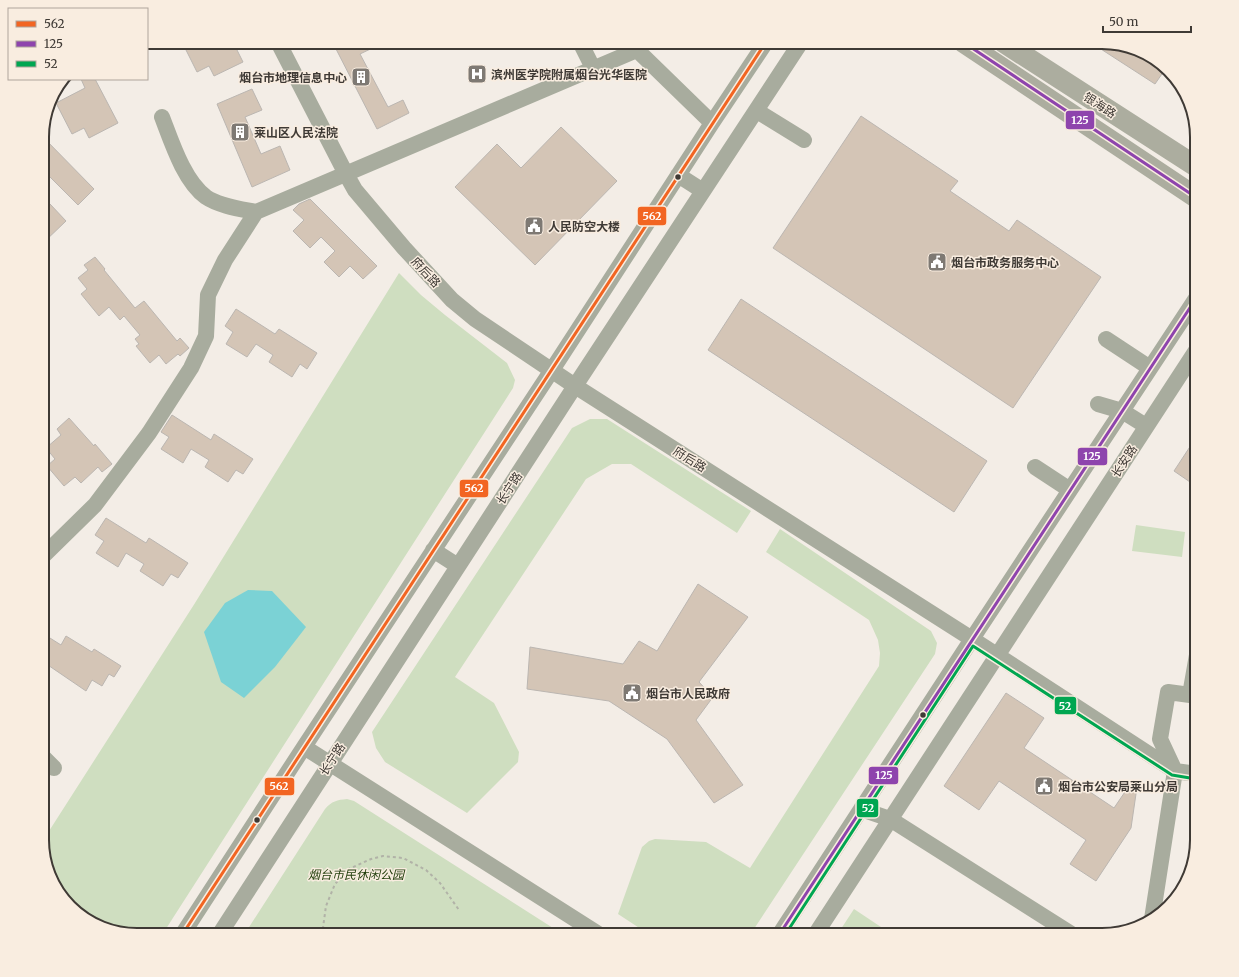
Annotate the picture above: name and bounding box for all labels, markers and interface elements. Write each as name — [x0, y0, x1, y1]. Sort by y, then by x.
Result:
legend — [8, 8, 148, 80]
scale bar — [1103, 8, 1191, 34]
text: 50 m — [1109, 14, 1138, 29]
text: 562 — [44, 16, 65, 31]
text: 125 — [44, 36, 63, 51]
text: 52 — [44, 56, 58, 71]
hospital icon: 滨州医学院附属烟台光华医院 — [466, 63, 488, 85]
building icon: 烟台市地理信息中心 — [350, 66, 372, 88]
place label: 滨州医学院附属烟台光华医院 — [491, 67, 647, 82]
place label: 烟台市地理信息中心 — [239, 70, 347, 85]
street label: 银海路 — [1081, 89, 1119, 121]
line badge: 125 — [1065, 110, 1095, 130]
text: 125 — [1071, 113, 1089, 127]
building icon: 莱山区人民法院 — [229, 121, 251, 143]
place label: 莱山区人民法院 — [254, 125, 338, 140]
unlabelled marker — [673, 172, 683, 182]
line badge: 562 — [637, 206, 667, 226]
text: 562 — [642, 209, 662, 223]
public building icon: 人民防空大楼 — [523, 215, 545, 237]
place label: 人民防空大楼 — [548, 219, 620, 234]
public building icon: 烟台市政务服务中心 — [926, 251, 948, 273]
street label: 府后路 — [408, 254, 444, 290]
place label: 烟台市政务服务中心 — [951, 255, 1059, 270]
street label: 长安路 — [1108, 442, 1140, 480]
street label: 府后路 — [671, 443, 709, 475]
line badge: 125 — [1077, 447, 1108, 466]
text: 125 — [1083, 449, 1101, 463]
street label: 长宁路 — [493, 469, 525, 507]
line badge: 562 — [459, 479, 489, 498]
text: 562 — [464, 481, 484, 495]
public building icon: 烟台市人民政府 — [621, 682, 643, 704]
place label: 烟台市人民政府 — [646, 686, 730, 701]
line badge: 52 — [1054, 696, 1077, 715]
text: 52 — [1059, 699, 1072, 713]
unlabelled marker — [918, 710, 928, 720]
street label: 长宁路 — [316, 740, 348, 778]
line badge: 125 — [868, 766, 899, 785]
text: 125 — [875, 768, 893, 782]
public building icon: 烟台市公安局莱山分局 — [1033, 775, 1055, 797]
line badge: 562 — [264, 777, 295, 796]
text: 562 — [269, 779, 289, 793]
place label: 烟台市公安局莱山分局 — [1058, 779, 1178, 794]
line badge: 52 — [856, 798, 879, 818]
text: 52 — [862, 801, 875, 815]
unlabelled marker — [252, 815, 262, 825]
park label: 烟台市民休闲公园 — [308, 867, 406, 882]

